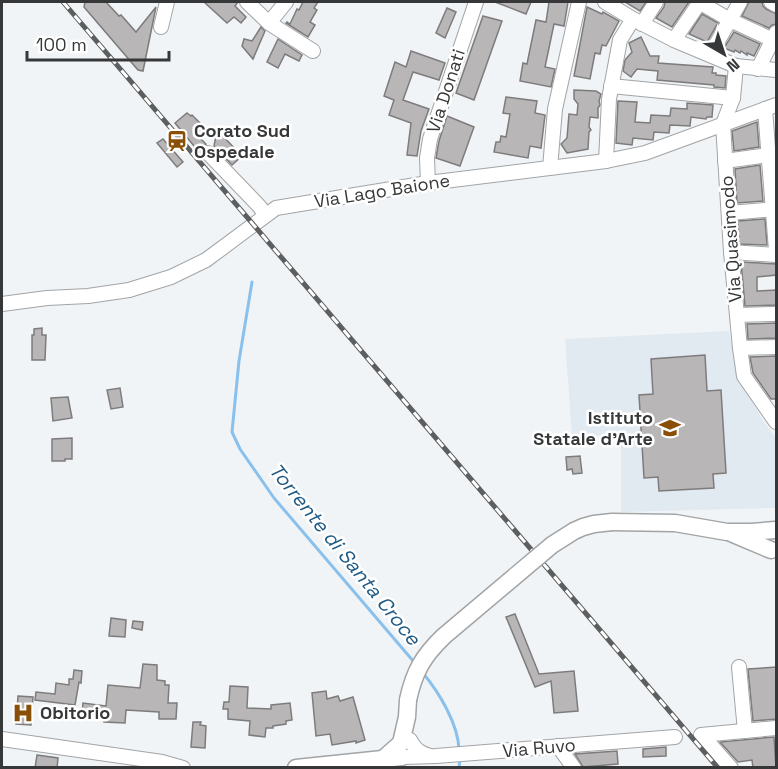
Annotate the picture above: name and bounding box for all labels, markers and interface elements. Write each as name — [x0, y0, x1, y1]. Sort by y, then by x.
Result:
scale bar — [27, 24, 170, 62]
north arrow — [694, 24, 754, 84]
text: 100 m — [36, 33, 87, 56]
street label: Via Donati — [421, 46, 470, 136]
text: N — [722, 54, 744, 77]
place label: Corato Sud Ospedale — [194, 119, 290, 163]
station icon: Corato Sud Ospedale — [165, 129, 189, 153]
street label: Via Lago Baione — [312, 168, 452, 213]
street label: Via Quasimodo — [715, 175, 746, 303]
place label: Istituto Statale d'Arte — [533, 406, 653, 450]
school or university icon: Istituto Statale d'Arte — [658, 416, 682, 440]
water label: Torrente di Santa Croce — [263, 458, 427, 651]
hospital icon: Obitorio — [11, 701, 35, 725]
place label: Obitorio — [40, 701, 110, 724]
street label: Via Ruvo — [501, 733, 577, 762]

